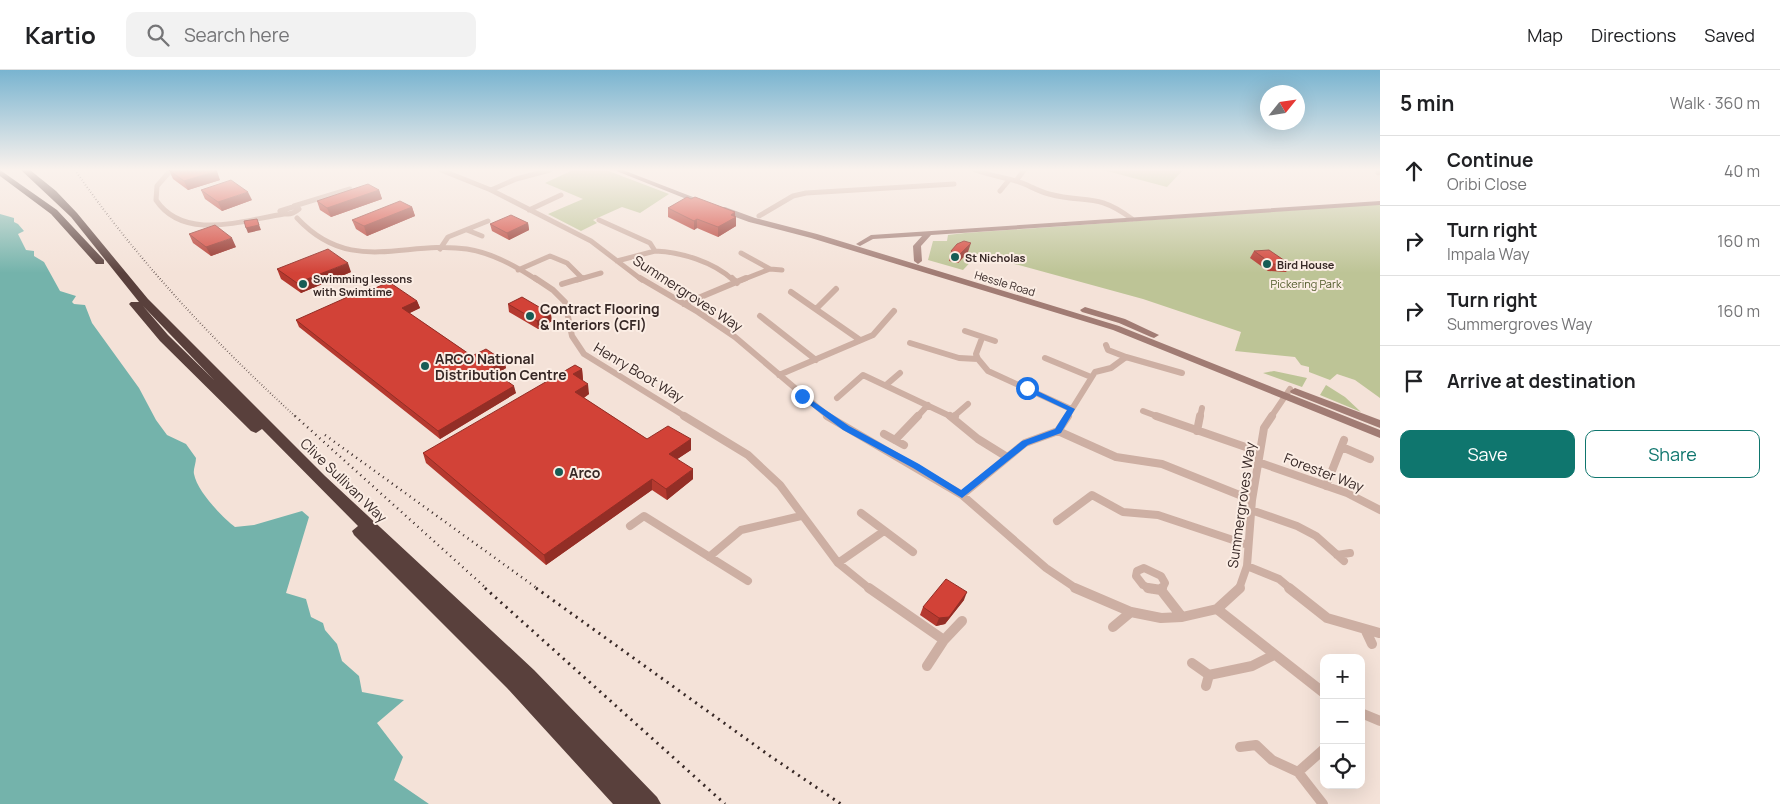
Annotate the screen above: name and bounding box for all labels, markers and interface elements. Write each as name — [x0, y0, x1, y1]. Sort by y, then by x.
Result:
search box — [126, 12, 476, 57]
text: Kartio — [25, 18, 96, 51]
icon: search — [144, 21, 172, 49]
text: Search here — [184, 22, 290, 48]
text: Map — [1527, 23, 1563, 47]
text: Directions — [1591, 23, 1676, 47]
text: Saved — [1704, 23, 1755, 47]
north arrow — [1260, 85, 1305, 130]
text: 5 min — [1400, 89, 1454, 117]
text: Walk · 360 m — [1670, 92, 1760, 114]
text: Continue — [1447, 147, 1533, 173]
icon: ahead — [1400, 157, 1428, 185]
text: 40 m — [1724, 160, 1760, 182]
text: Oribi Close — [1447, 173, 1527, 195]
text: Turn right — [1447, 217, 1537, 243]
icon: right — [1400, 227, 1428, 255]
text: 160 m — [1717, 230, 1760, 252]
text: Impala Way — [1447, 243, 1530, 265]
street label: Summergroves Way — [629, 250, 747, 336]
place label: St Nicholas — [965, 250, 1026, 265]
marker: St Nicholas — [949, 251, 961, 263]
place label: Bird House — [1277, 257, 1335, 272]
marker: Bird House — [1261, 258, 1273, 270]
street label: Hessle Road — [973, 267, 1037, 299]
place label: Swimming lessons with Swimtime — [313, 271, 412, 299]
park label: Pickering Park — [1271, 276, 1342, 291]
marker: Swimming lessons with Swimtime — [297, 278, 309, 290]
text: Turn right — [1447, 287, 1537, 313]
icon: right — [1400, 297, 1428, 325]
place label: Contract Flooring & Interiors (CFI) — [540, 299, 660, 334]
text: 160 m — [1717, 300, 1760, 322]
marker: Contract Flooring & Interiors (CFI) — [524, 310, 536, 322]
text: Summergroves Way — [1447, 313, 1592, 335]
street label: Henry Boot Way — [590, 338, 688, 407]
place label: ARCO National Distribution Centre — [435, 349, 567, 384]
marker: ARCO National Distribution Centre — [419, 360, 431, 372]
icon: arrive — [1400, 367, 1428, 395]
text: Arrive at destination — [1447, 368, 1636, 394]
route start — [1016, 377, 1039, 400]
route end — [791, 385, 814, 408]
button: Save — [1400, 430, 1575, 478]
button: Share — [1585, 430, 1760, 478]
street label: Clive Sullivan Way — [296, 434, 392, 527]
street label: Summergroves Way — [1223, 440, 1259, 569]
street label: Forester Way — [1281, 448, 1367, 496]
place label: Arco — [569, 463, 601, 482]
marker: Arco — [553, 466, 565, 478]
map controls — [1320, 654, 1365, 789]
button: + — [1320, 654, 1365, 699]
button: − — [1320, 699, 1365, 744]
button: locate — [1320, 744, 1365, 789]

